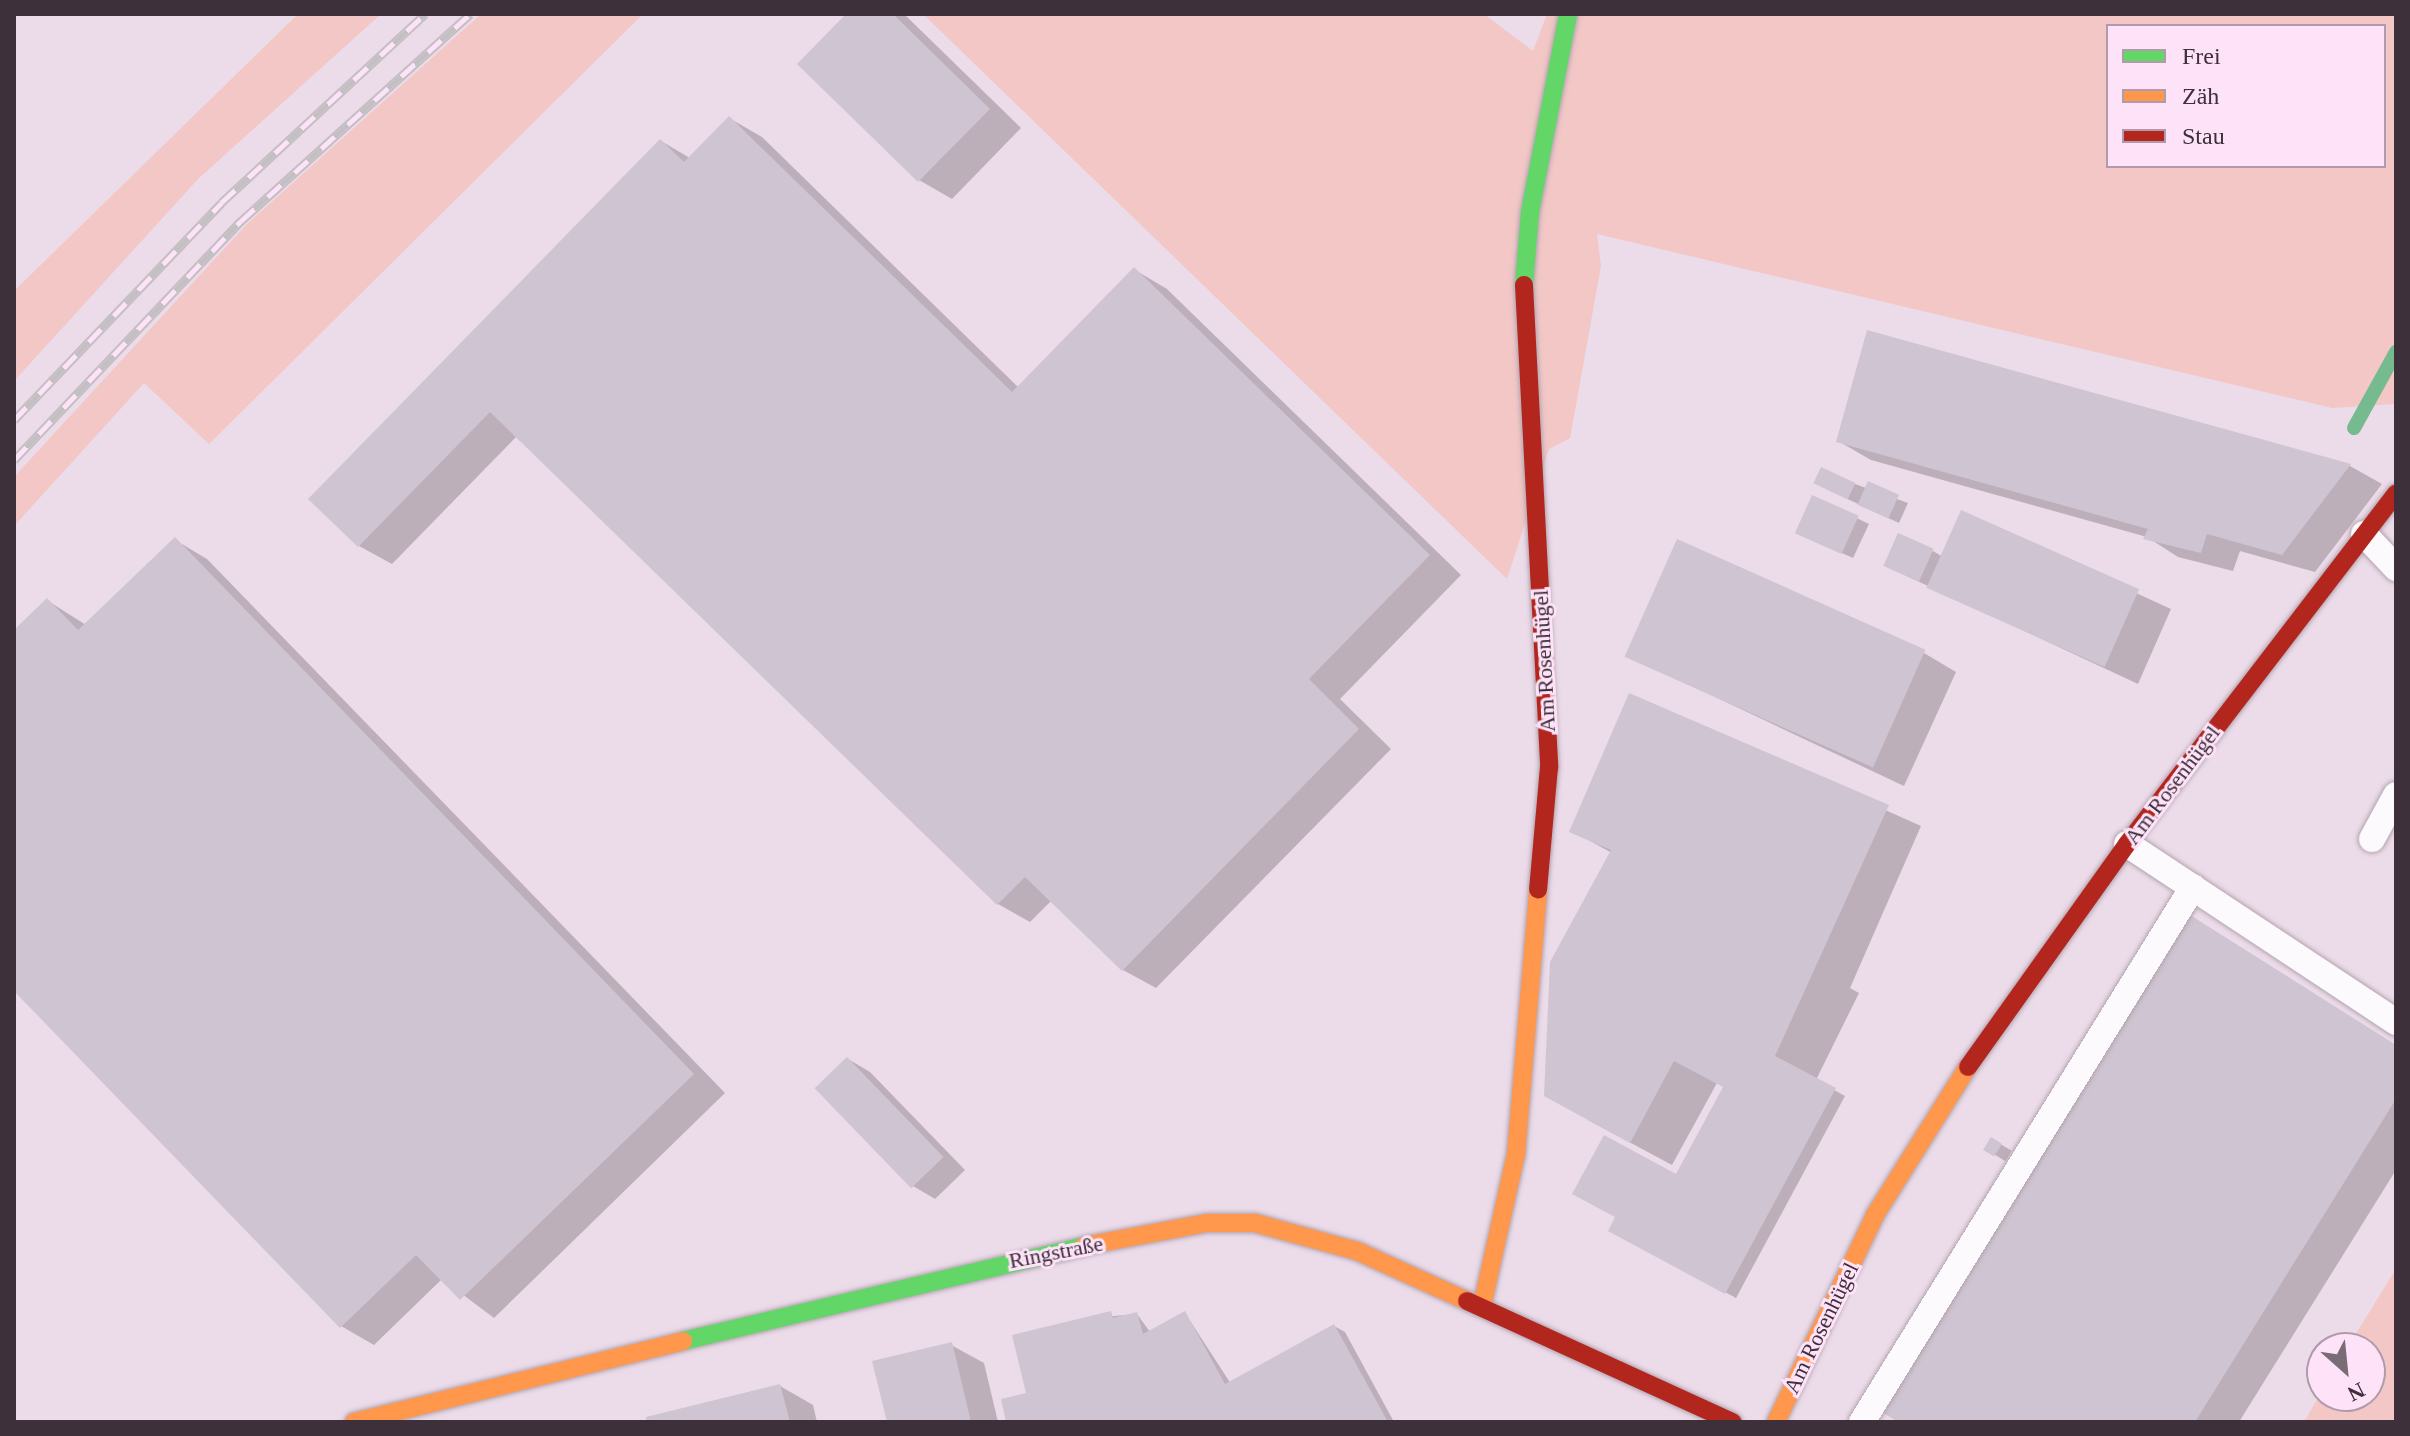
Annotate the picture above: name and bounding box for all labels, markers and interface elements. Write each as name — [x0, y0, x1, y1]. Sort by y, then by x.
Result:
legend — [2106, 24, 2386, 168]
text: Frei — [2182, 43, 2221, 69]
text: Zäh — [2182, 83, 2219, 109]
text: Stau — [2182, 123, 2225, 149]
street label: Am Rosenhügel — [1527, 589, 1561, 733]
street label: Am Rosenhügel — [2119, 720, 2225, 850]
street label: Ringstraße — [1007, 1230, 1105, 1274]
street label: Am Rosenhügel — [1778, 1258, 1864, 1398]
north arrow — [2306, 1332, 2386, 1412]
text: N — [2343, 1377, 2369, 1407]

